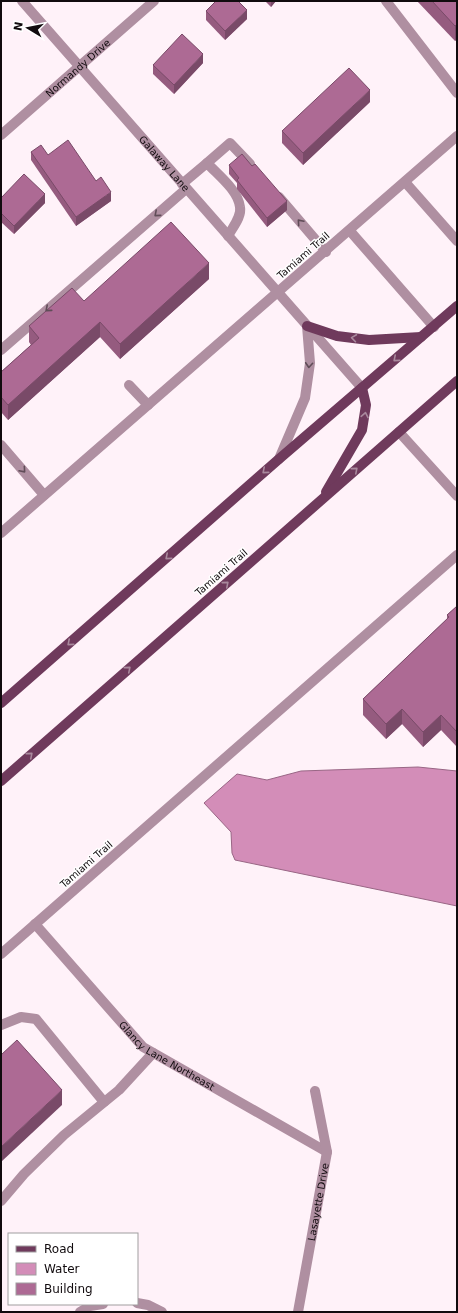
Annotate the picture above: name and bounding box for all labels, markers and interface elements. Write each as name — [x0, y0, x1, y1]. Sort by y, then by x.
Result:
north arrow — [8, 8, 48, 48]
text: N — [11, 21, 26, 32]
street label: Normandy Drive — [44, 37, 113, 99]
street label: Galaway Lane — [137, 134, 192, 194]
one-way arrow — [154, 210, 162, 217]
one-way arrow — [298, 220, 305, 227]
street label: Tamiami Trail — [274, 230, 332, 282]
one-way arrow — [46, 304, 53, 311]
one-way arrow — [351, 334, 358, 343]
one-way arrow — [393, 354, 400, 361]
one-way arrow — [305, 362, 314, 368]
one-way arrow — [360, 412, 368, 418]
one-way arrow — [18, 465, 25, 473]
one-way arrow — [262, 466, 270, 474]
one-way arrow — [350, 468, 358, 475]
street label: Tamiami Trail — [192, 547, 250, 599]
one-way arrow — [165, 552, 172, 559]
one-way arrow — [221, 581, 229, 588]
one-way arrow — [67, 638, 75, 645]
one-way arrow — [123, 667, 131, 674]
one-way arrow — [26, 753, 33, 760]
street label: Tamiami Trail — [57, 839, 115, 891]
street label: Glancy Lane Northeast — [117, 1019, 216, 1093]
street label: Lasayette Drive — [306, 1162, 331, 1242]
legend — [8, 1233, 138, 1305]
text: Road — [44, 1242, 74, 1256]
text: Water — [44, 1262, 80, 1276]
text: Building — [44, 1282, 93, 1296]

